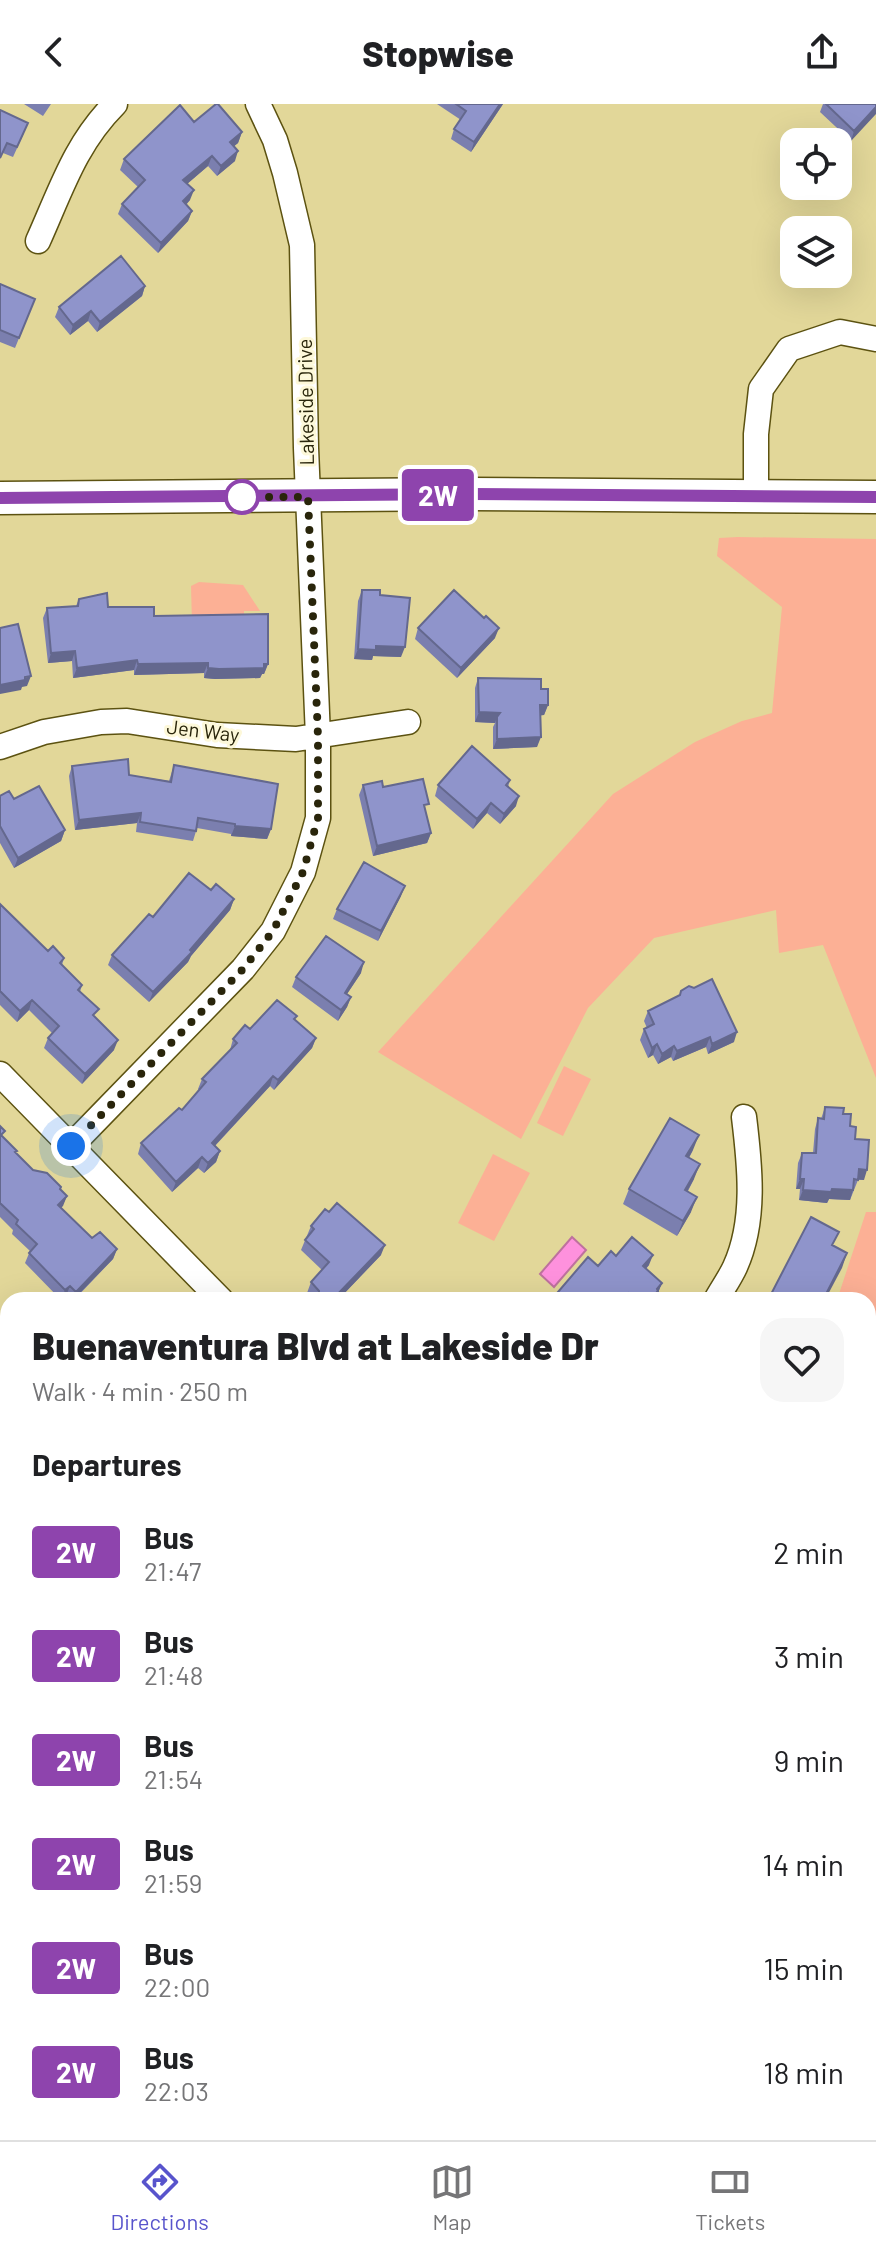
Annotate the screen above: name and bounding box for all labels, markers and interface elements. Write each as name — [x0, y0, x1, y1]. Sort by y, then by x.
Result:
icon: back — [32, 30, 76, 74]
icon: share — [800, 30, 844, 74]
text: Stopwise — [362, 31, 514, 74]
map controls — [780, 128, 852, 288]
button: locate — [780, 128, 852, 200]
button: layers — [780, 216, 852, 288]
street label: Lakeside Drive — [292, 339, 318, 465]
line badge: 2W — [402, 469, 474, 521]
text: 2W — [418, 478, 458, 512]
unlabelled marker — [225, 480, 259, 514]
street label: Jen Way — [165, 714, 241, 746]
your location — [51, 1126, 91, 1166]
button: heart — [760, 1318, 844, 1402]
text: Buenaventura Blvd at Lakeside Dr — [32, 1322, 599, 1368]
text: Walk · 4 min · 250 m — [32, 1375, 248, 1406]
text: Departures — [32, 1446, 182, 1482]
text: Bus — [144, 1519, 194, 1555]
text: 2 min — [773, 1534, 844, 1570]
text: 2W — [56, 1535, 96, 1569]
text: 21:47 — [144, 1555, 201, 1586]
text: Bus — [144, 1623, 194, 1659]
text: 3 min — [774, 1638, 844, 1674]
text: 2W — [56, 1639, 96, 1673]
text: 21:48 — [144, 1659, 203, 1690]
text: Bus — [144, 1727, 194, 1763]
text: 9 min — [774, 1742, 844, 1778]
text: 2W — [56, 1743, 96, 1777]
text: 21:54 — [144, 1763, 203, 1794]
text: Bus — [144, 1831, 194, 1867]
text: 14 min — [762, 1846, 844, 1882]
text: 2W — [56, 1847, 96, 1881]
text: 21:59 — [144, 1867, 202, 1898]
text: Bus — [144, 1935, 194, 1971]
text: 15 min — [763, 1950, 844, 1986]
text: 2W — [56, 1951, 96, 1985]
text: 22:00 — [144, 1971, 210, 2002]
text: Bus — [144, 2039, 194, 2075]
text: 18 min — [763, 2054, 844, 2090]
text: 2W — [56, 2055, 96, 2089]
text: 22:03 — [144, 2075, 209, 2106]
tab: Directions — [111, 2160, 209, 2234]
tab: Map — [430, 2160, 474, 2234]
tab: Tickets — [695, 2160, 765, 2234]

